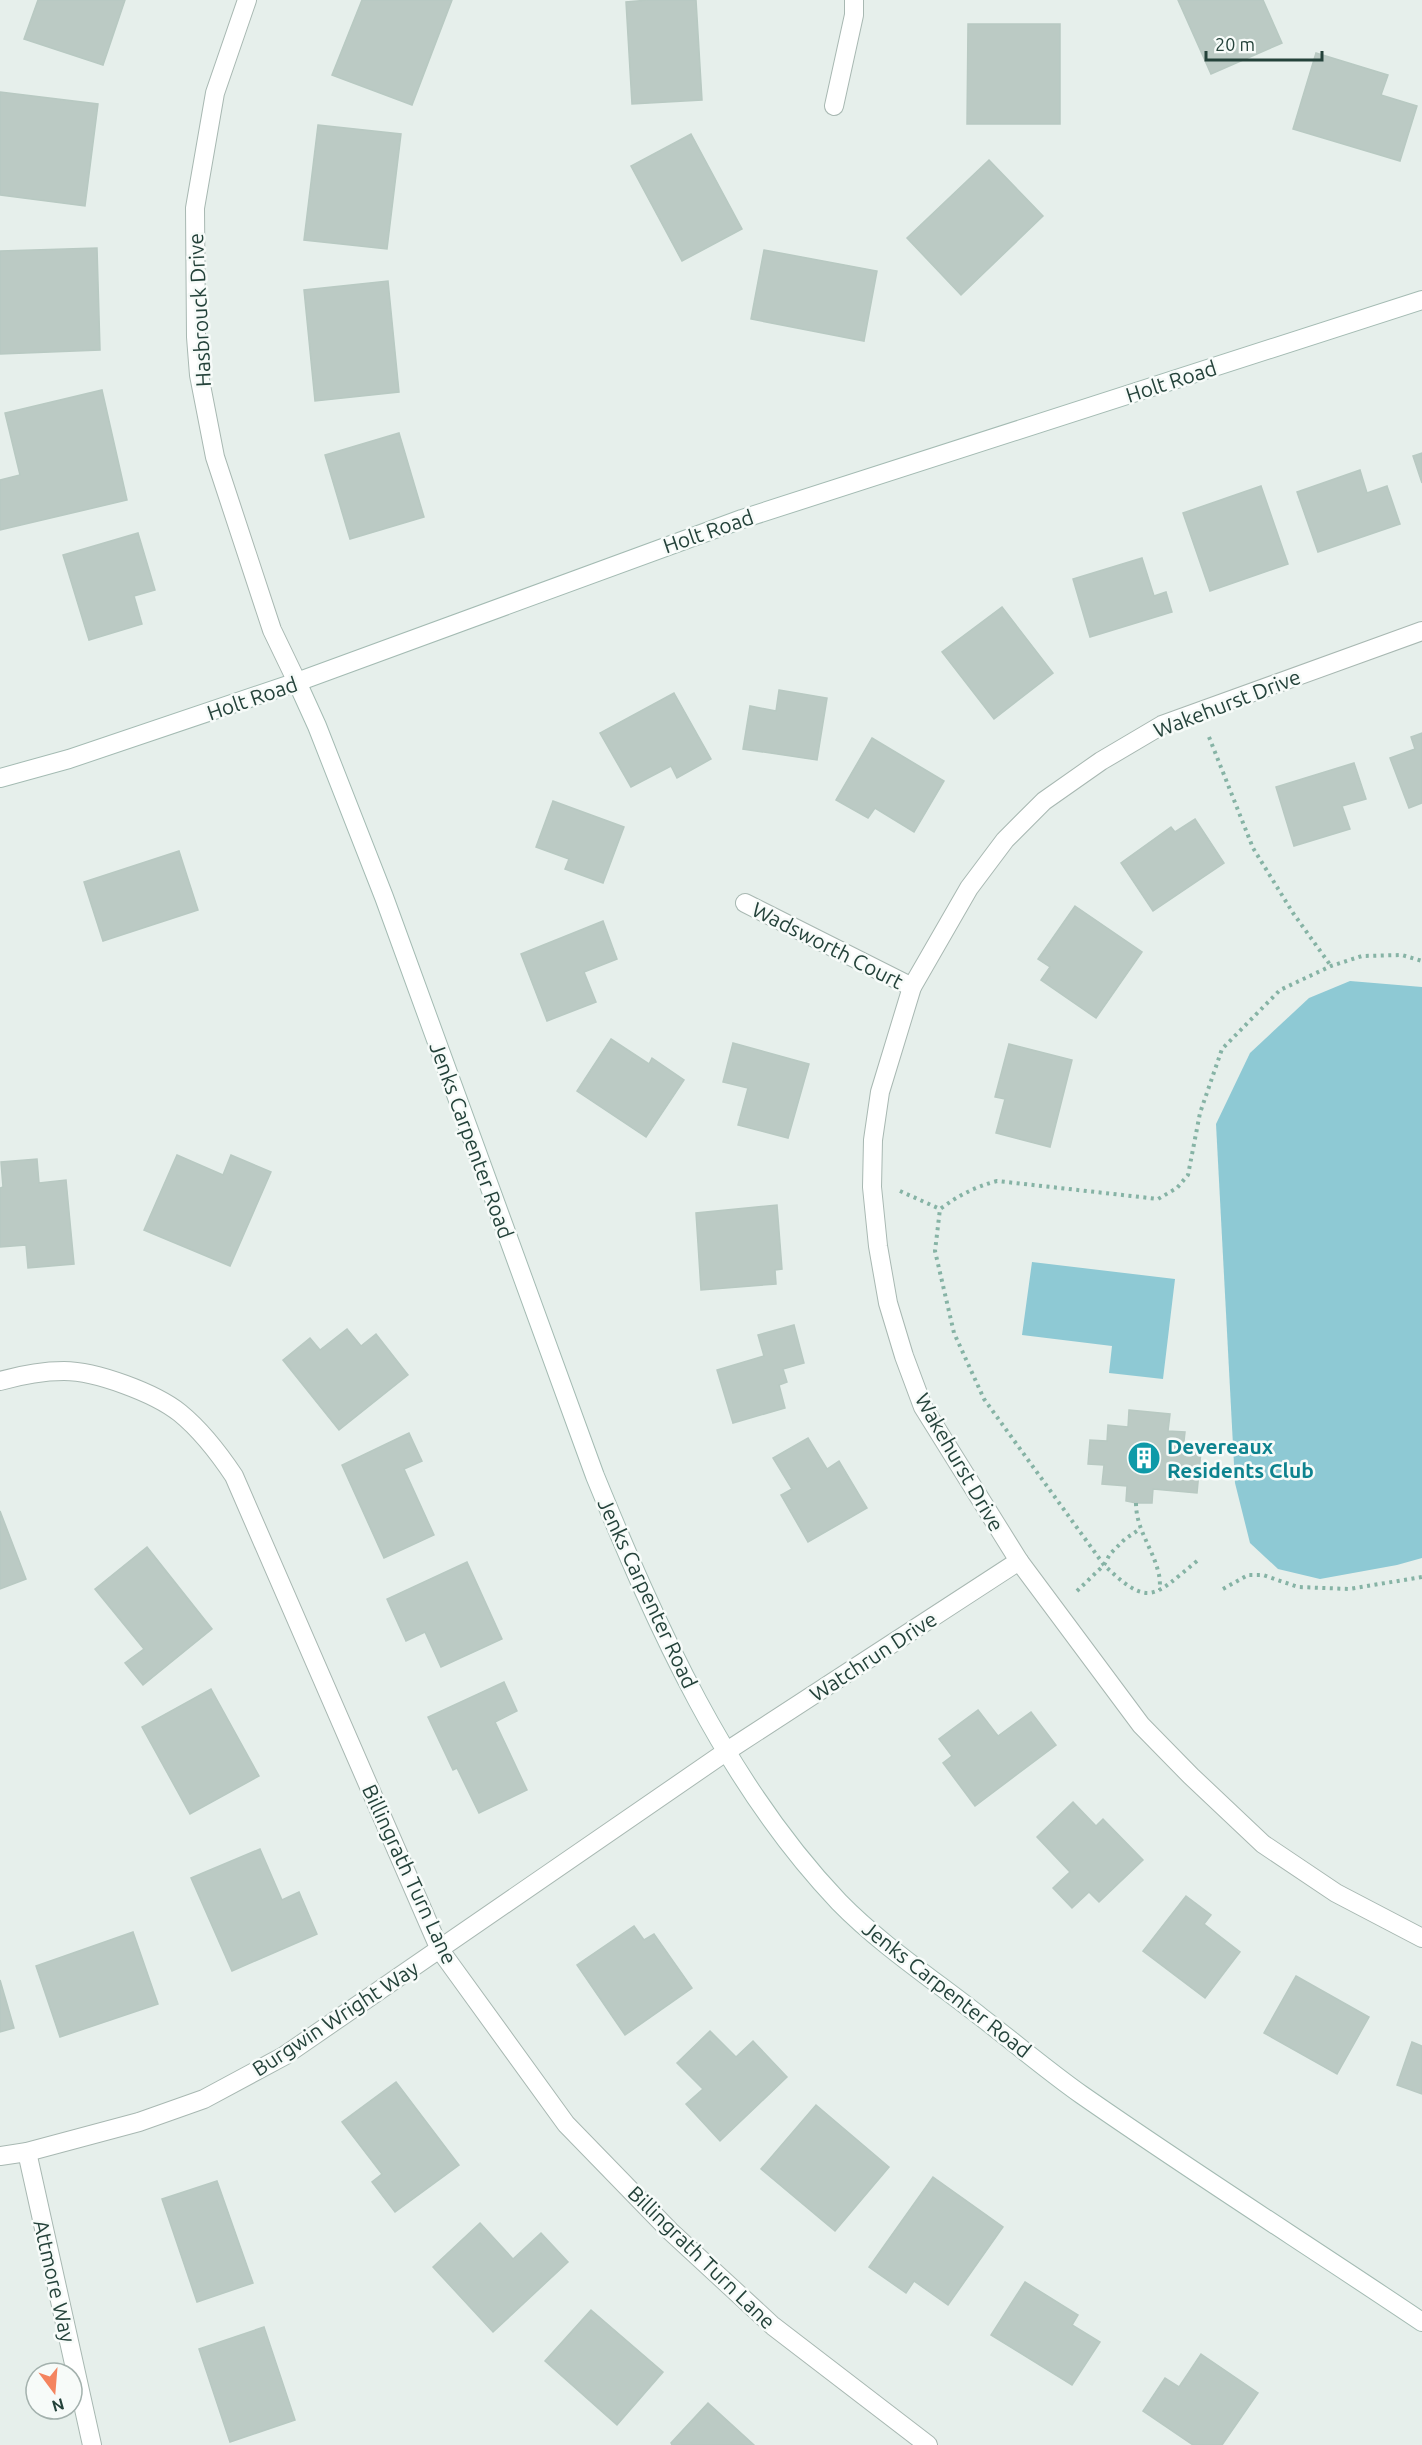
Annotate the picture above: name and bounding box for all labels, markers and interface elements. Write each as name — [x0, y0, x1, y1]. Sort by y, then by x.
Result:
scale bar — [1206, 24, 1322, 62]
text: 20 m — [1215, 34, 1255, 54]
street label: Hasbrouck Drive — [183, 233, 215, 387]
street label: Holt Road — [1123, 355, 1219, 407]
street label: Holt Road — [660, 504, 756, 558]
street label: Wakehurst Drive — [1150, 664, 1304, 742]
street label: Holt Road — [204, 671, 300, 725]
street label: Wadsworth Court — [749, 897, 907, 993]
street label: Jenks Carpenter Road — [425, 1039, 519, 1241]
street label: Wakehurst Drive — [911, 1389, 1009, 1535]
place label: Devereaux Residents Club — [1167, 1434, 1314, 1482]
building icon: Devereaux Residents Club — [1126, 1440, 1162, 1476]
street label: Jenks Carpenter Road — [593, 1494, 703, 1692]
street label: Watchrun Drive — [805, 1606, 941, 1706]
street label: Billingrath Turn Lane — [358, 1780, 462, 1968]
street label: Jenks Carpenter Road — [858, 1916, 1036, 2062]
street label: Burgwin Wright Way — [248, 1955, 422, 2081]
street label: Billingrath Turn Lane — [623, 2181, 781, 2333]
street label: Attmore Way — [29, 2217, 81, 2345]
north arrow — [24, 2361, 84, 2421]
text: N — [50, 2395, 66, 2416]

